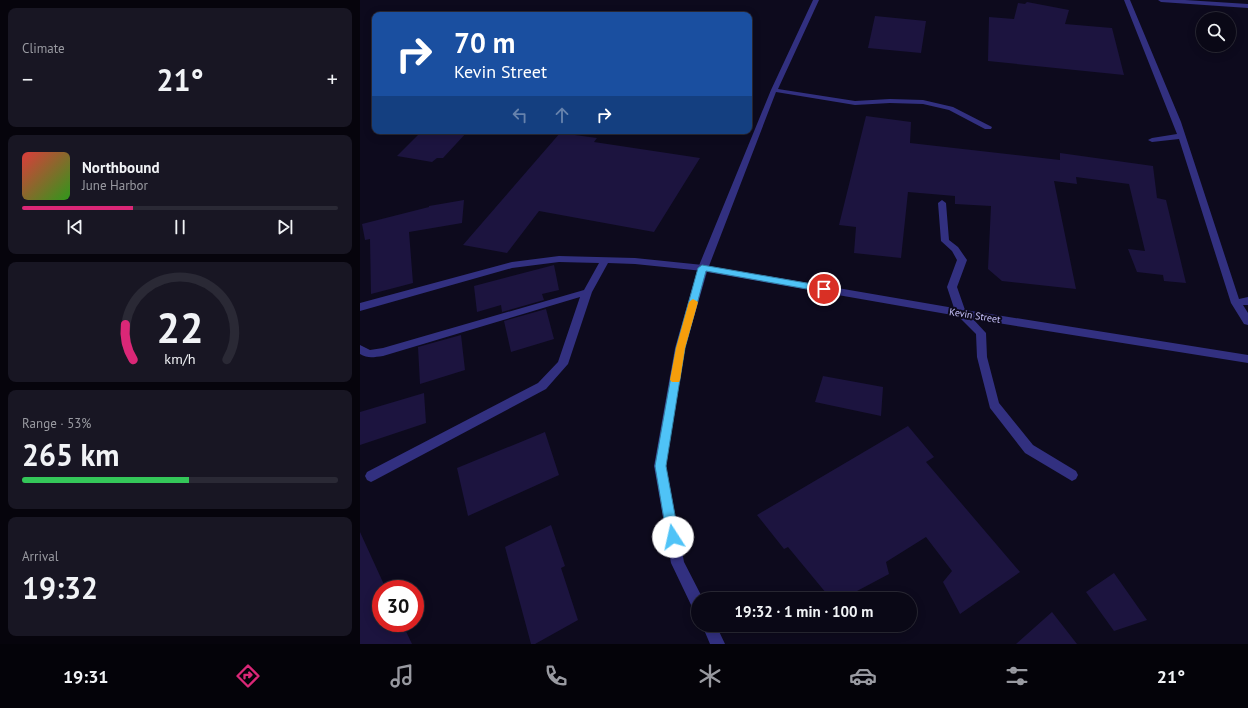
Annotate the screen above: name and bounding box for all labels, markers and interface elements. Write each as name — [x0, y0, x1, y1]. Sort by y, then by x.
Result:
map controls — [1196, 12, 1236, 52]
button: search — [1196, 12, 1236, 52]
text: 70 m — [454, 24, 515, 61]
icon: right — [388, 28, 440, 80]
text: Climate — [22, 40, 65, 57]
text: 21° — [156, 60, 204, 99]
text: Kevin Street — [454, 60, 547, 83]
text: − — [22, 65, 33, 93]
text: + — [327, 65, 338, 93]
icon: left — [509, 104, 531, 126]
icon: ahead — [551, 104, 573, 126]
icon: right — [593, 104, 615, 126]
text: Northbound — [82, 158, 159, 177]
text: June Harbor — [82, 177, 148, 194]
icon: previous — [64, 216, 86, 238]
icon: pause — [169, 216, 191, 238]
icon: next — [274, 216, 296, 238]
pin — [807, 272, 841, 306]
icon: arrive — [813, 278, 835, 300]
text: 22 — [156, 301, 204, 354]
street label: Kevin Street — [948, 305, 1002, 326]
text: km/h — [164, 349, 196, 368]
text: Range · 53% — [22, 415, 91, 432]
text: 265 km — [22, 435, 120, 474]
position arrow — [652, 516, 694, 558]
text: Arrival — [22, 548, 58, 565]
text: 19:32 — [22, 568, 98, 607]
speed limit sign: 30 — [372, 580, 424, 632]
text: 19:32 · 1 min · 100 m — [735, 602, 873, 621]
icon: directions — [234, 662, 262, 690]
icon: music — [388, 662, 416, 690]
icon: phone — [542, 662, 570, 690]
icon: climate — [696, 662, 724, 690]
icon: car — [849, 662, 877, 690]
icon: filters — [1003, 662, 1031, 690]
text: 19:31 — [63, 665, 109, 688]
text: 21° — [1157, 665, 1185, 688]

